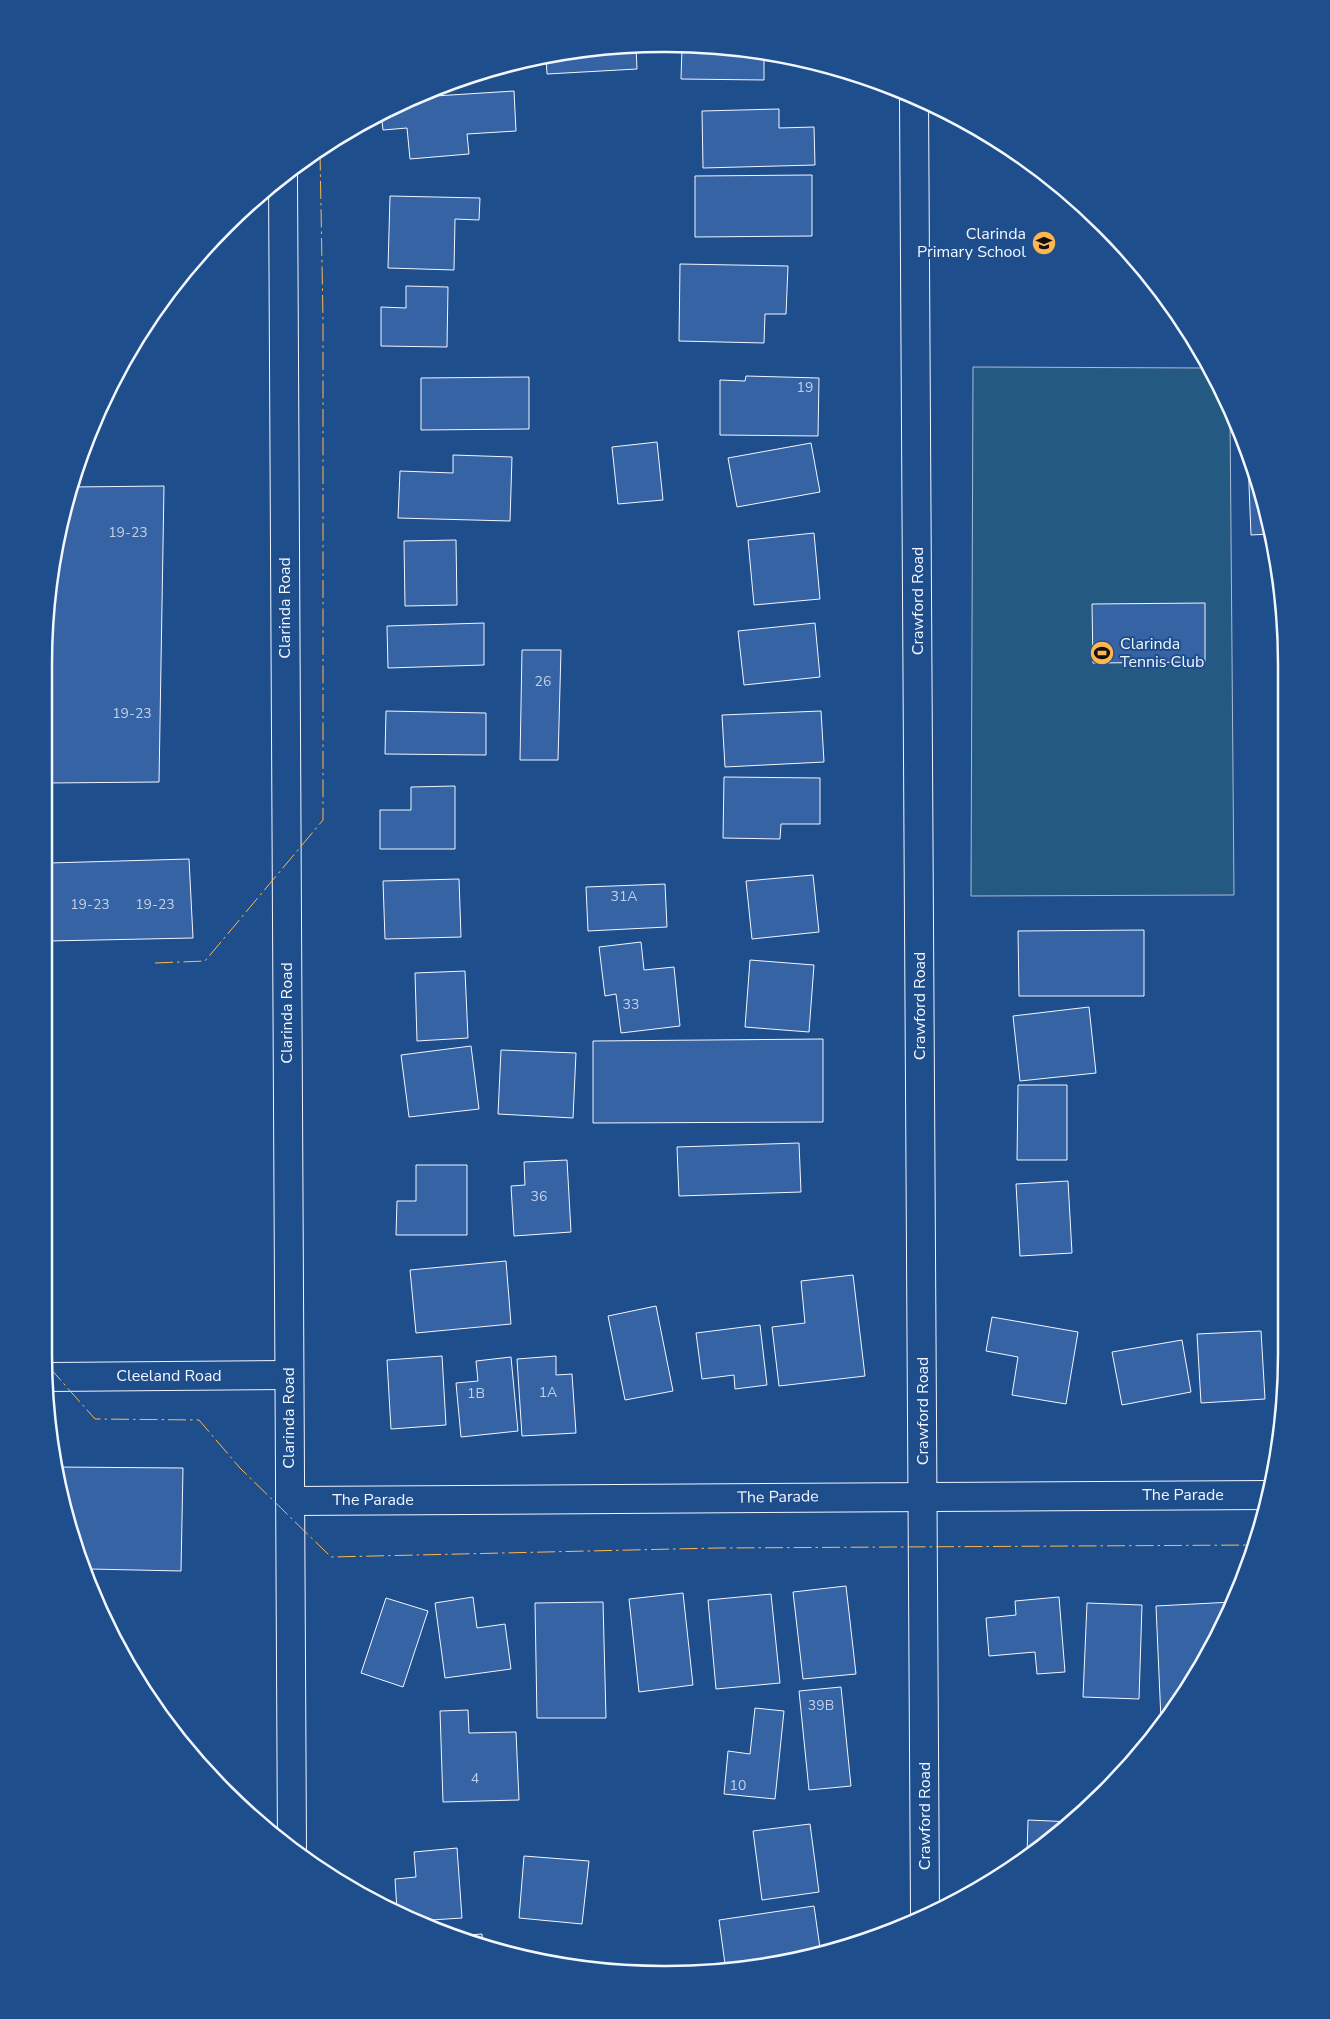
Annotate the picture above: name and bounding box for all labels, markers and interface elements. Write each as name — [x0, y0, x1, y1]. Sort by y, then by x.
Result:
place label: Clarinda Primary School — [917, 223, 1026, 263]
school or university icon: Clarinda Primary School — [1031, 230, 1057, 256]
house number: 19 — [797, 378, 813, 397]
house number: 19-23 — [108, 523, 148, 542]
street label: Crawford Road — [907, 547, 929, 655]
street label: Clarinda Road — [274, 557, 296, 659]
place label: Clarinda Tennis Club — [1120, 633, 1204, 673]
sports icon: Clarinda Tennis Club — [1089, 640, 1115, 666]
house number: 26 — [535, 672, 551, 691]
house number: 19-23 — [112, 704, 152, 723]
house number: 31A — [610, 887, 638, 906]
house number: 19-23 — [70, 895, 110, 914]
house number: 19-23 — [135, 895, 175, 914]
street label: Crawford Road — [909, 952, 931, 1060]
street label: Clarinda Road — [276, 962, 298, 1064]
house number: 33 — [623, 995, 639, 1014]
house number: 36 — [531, 1187, 547, 1206]
street label: Crawford Road — [912, 1357, 934, 1465]
street label: Cleeland Road — [116, 1365, 222, 1387]
street label: Clarinda Road — [278, 1367, 300, 1469]
house number: 1A — [539, 1383, 557, 1402]
house number: 1B — [467, 1384, 485, 1403]
street label: The Parade — [1142, 1484, 1224, 1506]
street label: The Parade — [737, 1485, 819, 1509]
street label: The Parade — [332, 1489, 414, 1511]
house number: 39B — [808, 1696, 834, 1715]
street label: Crawford Road — [914, 1762, 936, 1870]
house number: 4 — [471, 1769, 479, 1788]
house number: 10 — [730, 1776, 746, 1795]

